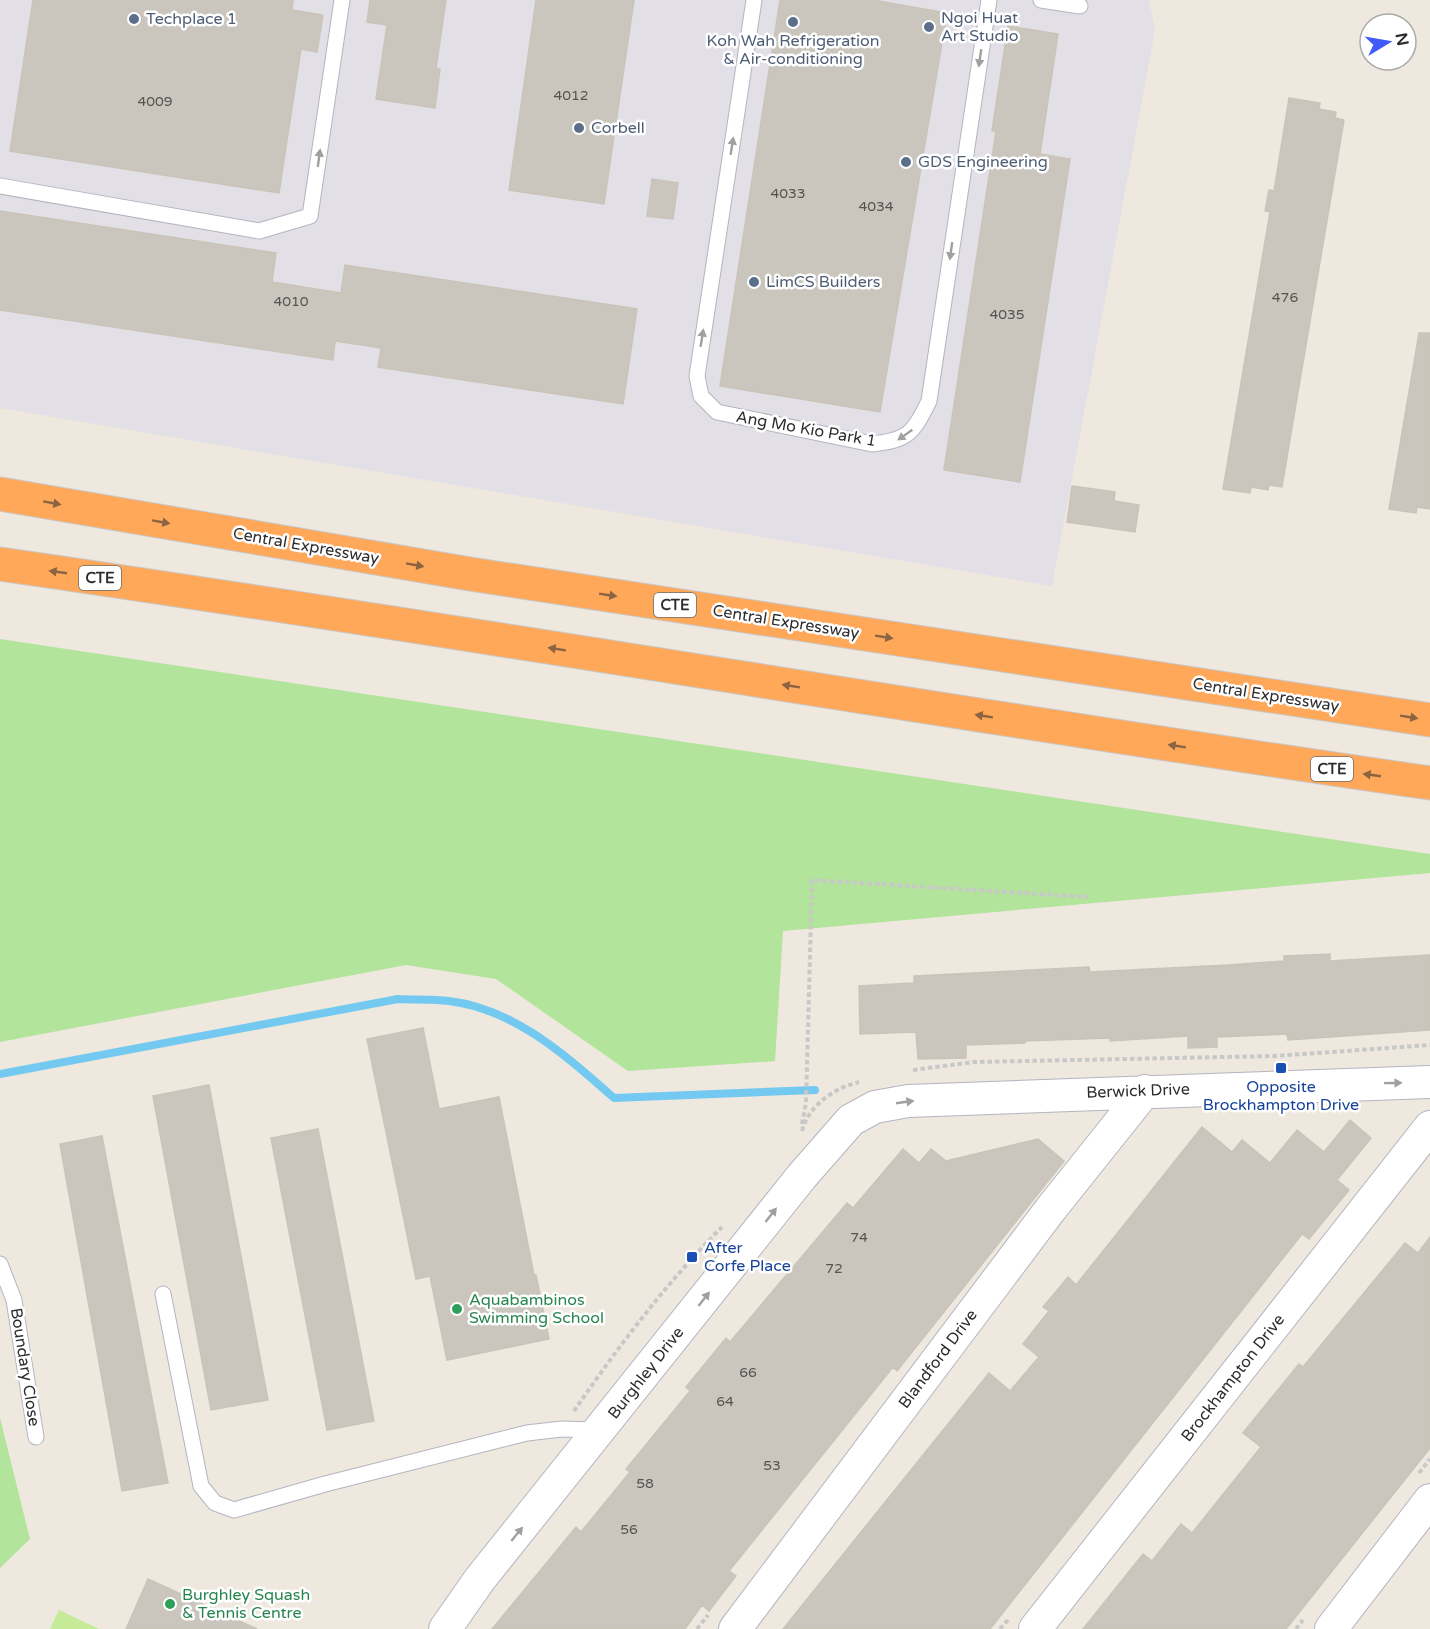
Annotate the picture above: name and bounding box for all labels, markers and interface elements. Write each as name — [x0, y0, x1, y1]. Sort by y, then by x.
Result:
place label: Ngoi Huat Art Studio — [941, 8, 1018, 46]
place label: Techplace 1 — [146, 9, 237, 29]
marker: Techplace 1 — [127, 12, 141, 26]
north arrow — [1358, 12, 1418, 72]
marker: Koh Wah Refrigeration & Air-conditioning — [786, 15, 800, 29]
marker: Ngoi Huat Art Studio — [922, 20, 936, 34]
place label: Koh Wah Refrigeration & Air-conditioning — [706, 31, 880, 69]
text: N — [1391, 31, 1413, 48]
one-way arrow — [975, 48, 984, 67]
house number: 4012 — [553, 87, 589, 104]
house number: 4009 — [137, 93, 173, 110]
place label: Corbell — [591, 118, 645, 138]
marker: Corbell — [572, 121, 586, 135]
one-way arrow — [728, 136, 737, 155]
one-way arrow — [314, 149, 323, 168]
place label: GDS Engineering — [918, 152, 1048, 172]
marker: GDS Engineering — [899, 155, 913, 169]
house number: 4033 — [770, 185, 806, 202]
house number: 4034 — [858, 198, 894, 215]
one-way arrow — [947, 241, 956, 260]
place label: LimCS Builders — [766, 272, 881, 292]
marker: LimCS Builders — [747, 275, 761, 289]
house number: 476 — [1272, 289, 1298, 306]
house number: 4010 — [273, 293, 309, 310]
house number: 4035 — [989, 306, 1025, 323]
one-way arrow — [698, 329, 707, 348]
street label: Ang Mo Kio Park 1 — [734, 407, 878, 451]
one-way arrow — [897, 429, 913, 441]
one-way arrow — [42, 499, 61, 508]
one-way arrow — [151, 517, 170, 526]
street label: Central Expressway — [231, 523, 381, 569]
one-way arrow — [406, 561, 425, 570]
road number: CTE — [79, 566, 121, 590]
one-way arrow — [48, 568, 67, 577]
one-way arrow — [598, 591, 617, 600]
road number: CTE — [654, 593, 696, 617]
street label: Central Expressway — [711, 601, 861, 644]
one-way arrow — [874, 633, 893, 642]
one-way arrow — [548, 644, 567, 653]
street label: Central Expressway — [1191, 674, 1341, 717]
one-way arrow — [782, 681, 801, 690]
one-way arrow — [974, 711, 993, 720]
one-way arrow — [1400, 713, 1419, 722]
one-way arrow — [1167, 742, 1186, 751]
road number: CTE — [1311, 757, 1353, 781]
one-way arrow — [1362, 770, 1381, 779]
marker: Opposite Brockhampton Drive — [1274, 1061, 1288, 1075]
place label: Opposite Brockhampton Drive — [1203, 1077, 1359, 1115]
one-way arrow — [1384, 1078, 1403, 1088]
street label: Berwick Drive — [1086, 1079, 1190, 1103]
one-way arrow — [896, 1097, 915, 1106]
one-way arrow — [764, 1208, 777, 1223]
house number: 74 — [850, 1229, 868, 1246]
place label: After Corfe Place — [704, 1238, 791, 1276]
marker: After Corfe Place — [685, 1250, 699, 1264]
house number: 72 — [825, 1260, 843, 1277]
place label: Aquabambinos Swimming School — [469, 1290, 604, 1328]
one-way arrow — [697, 1292, 710, 1307]
marker: Aquabambinos Swimming School — [450, 1302, 464, 1316]
street label: Boundary Close — [6, 1306, 44, 1428]
street label: Blandford Drive — [894, 1306, 982, 1412]
street label: Brockhampton Drive — [1177, 1310, 1289, 1446]
street label: Burghley Drive — [604, 1323, 688, 1423]
house number: 66 — [739, 1364, 757, 1381]
house number: 64 — [716, 1393, 734, 1410]
house number: 53 — [763, 1457, 781, 1474]
house number: 58 — [636, 1475, 654, 1492]
house number: 56 — [620, 1521, 638, 1538]
one-way arrow — [510, 1527, 523, 1542]
place label: Burghley Squash & Tennis Centre — [182, 1585, 310, 1623]
marker: Burghley Squash & Tennis Centre — [163, 1597, 177, 1611]

